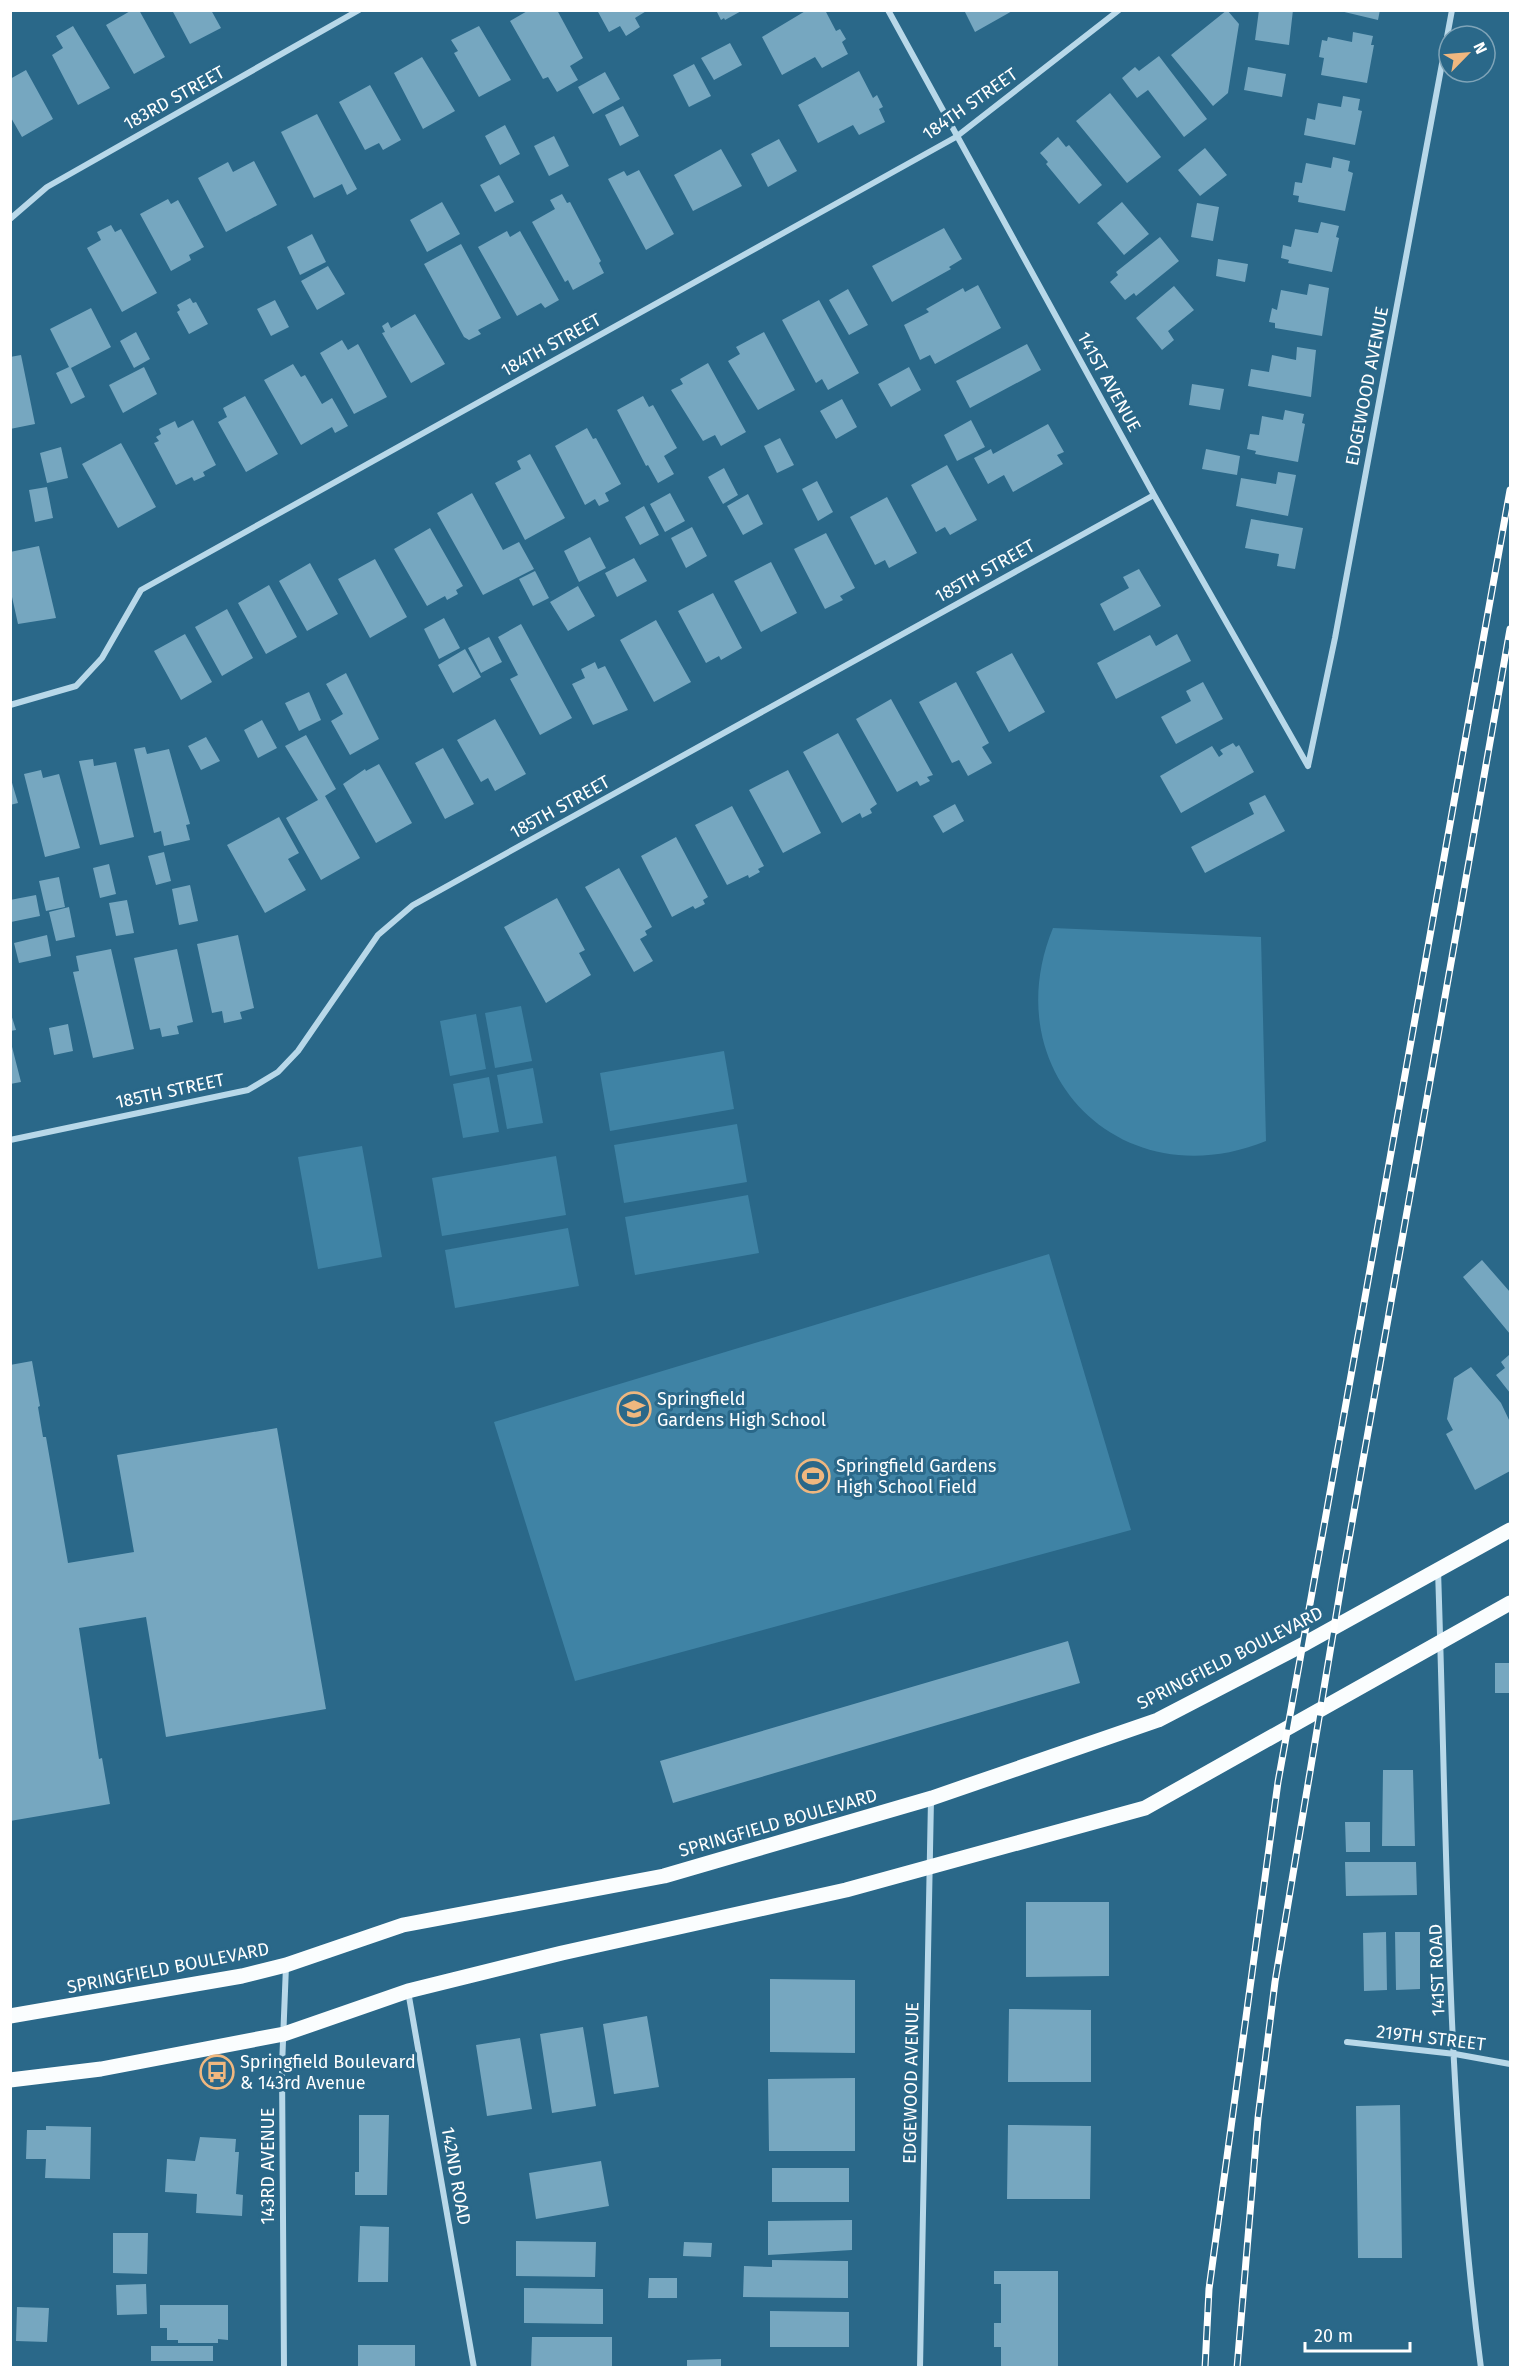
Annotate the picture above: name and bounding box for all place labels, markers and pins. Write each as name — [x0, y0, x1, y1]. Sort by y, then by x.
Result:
place label: Springfield Gardens High School — [657, 1388, 826, 1431]
school or university icon: Springfield Gardens High School — [616, 1391, 652, 1427]
place label: Springfield Gardens High School Field — [836, 1455, 996, 1498]
sports icon: Springfield Gardens High School Field — [795, 1458, 831, 1494]
place label: Springfield Boulevard & 143rd Avenue — [240, 2051, 416, 2094]
bus stop icon: Springfield Boulevard & 143rd Avenue — [199, 2054, 235, 2090]

